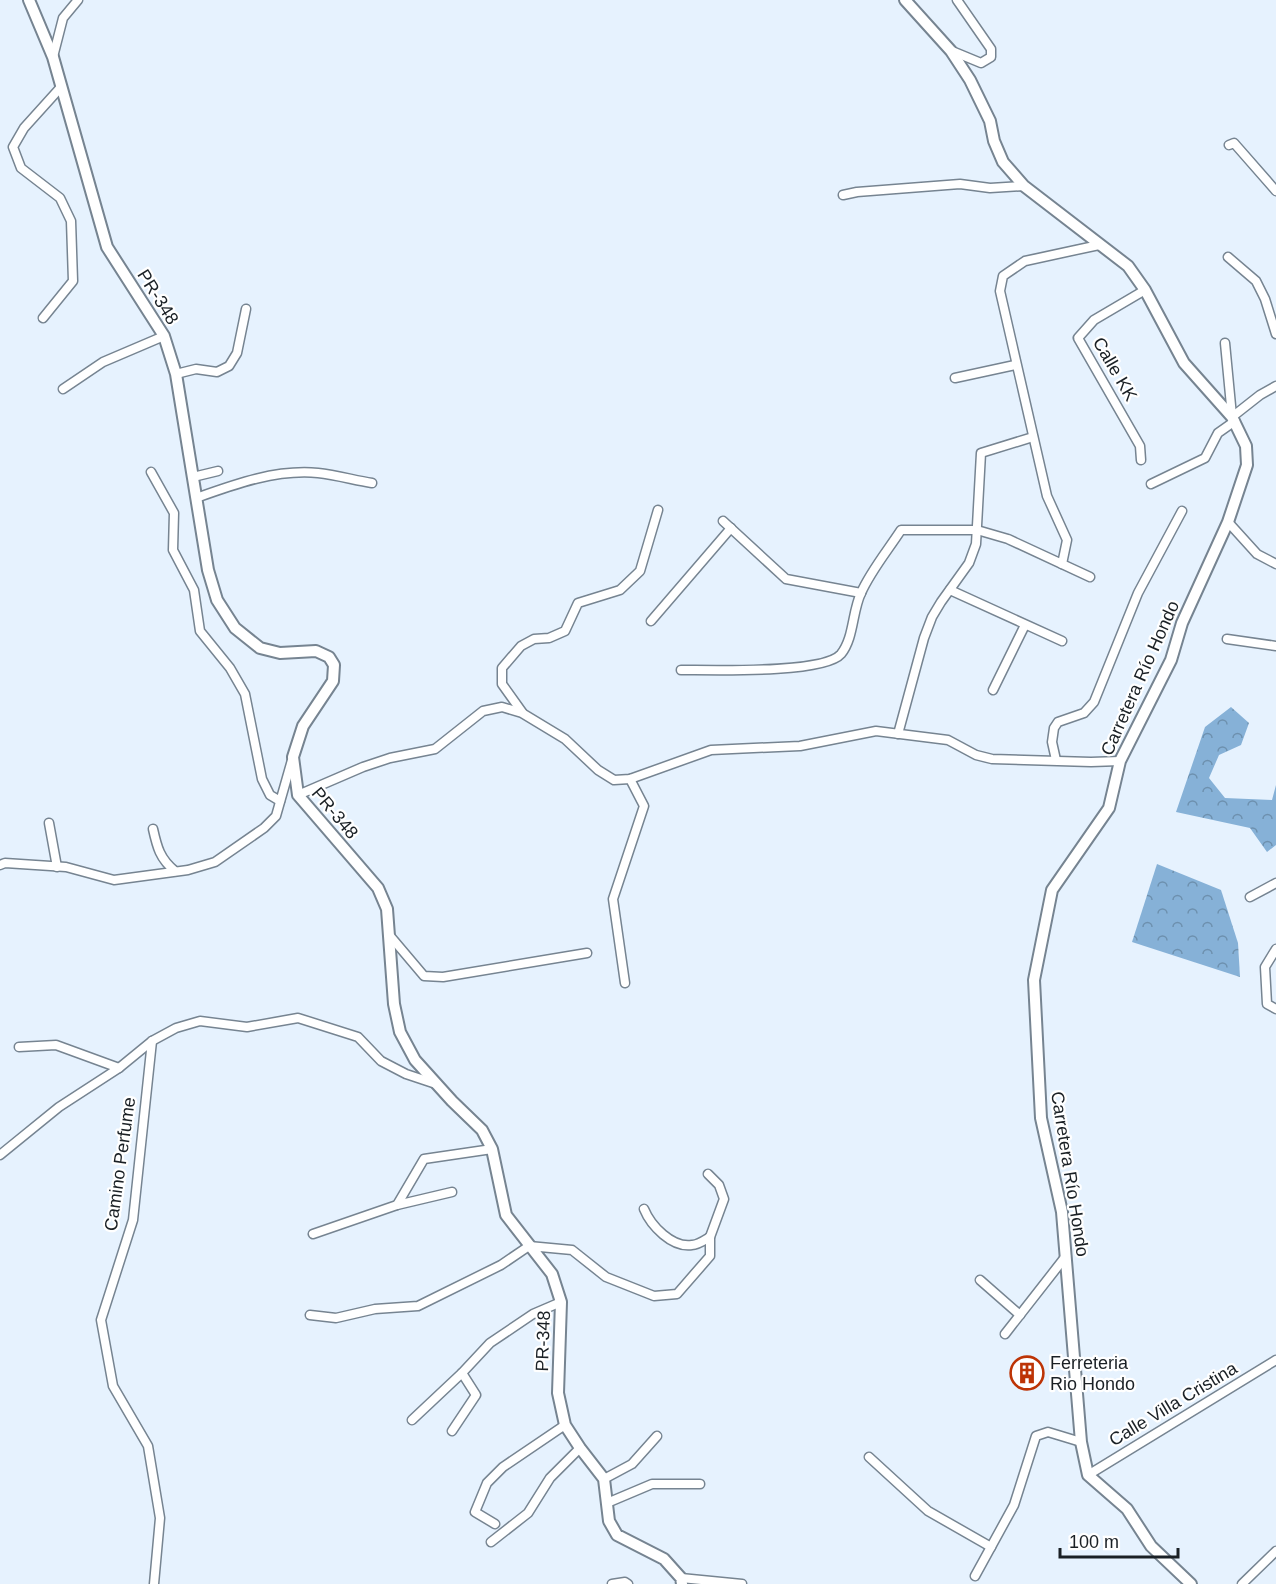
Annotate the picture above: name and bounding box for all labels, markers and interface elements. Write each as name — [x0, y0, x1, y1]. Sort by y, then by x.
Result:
street label: PR-348 — [133, 266, 183, 328]
street label: Calle KK — [1089, 334, 1141, 404]
street label: Carretera Río Hondo — [1097, 598, 1183, 758]
street label: PR-348 — [308, 783, 362, 843]
street label: Carretera Río Hondo — [1047, 1090, 1093, 1258]
street label: Camino Perfume — [101, 1096, 139, 1232]
street label: PR-348 — [532, 1310, 554, 1372]
place label: Ferreteria Rio Hondo — [1050, 1353, 1135, 1394]
building icon: Ferreteria Rio Hondo — [1009, 1355, 1045, 1391]
street label: Calle Villa Cristina — [1105, 1357, 1241, 1450]
scale bar — [1060, 1521, 1178, 1559]
text: 100 m — [1069, 1532, 1119, 1552]

